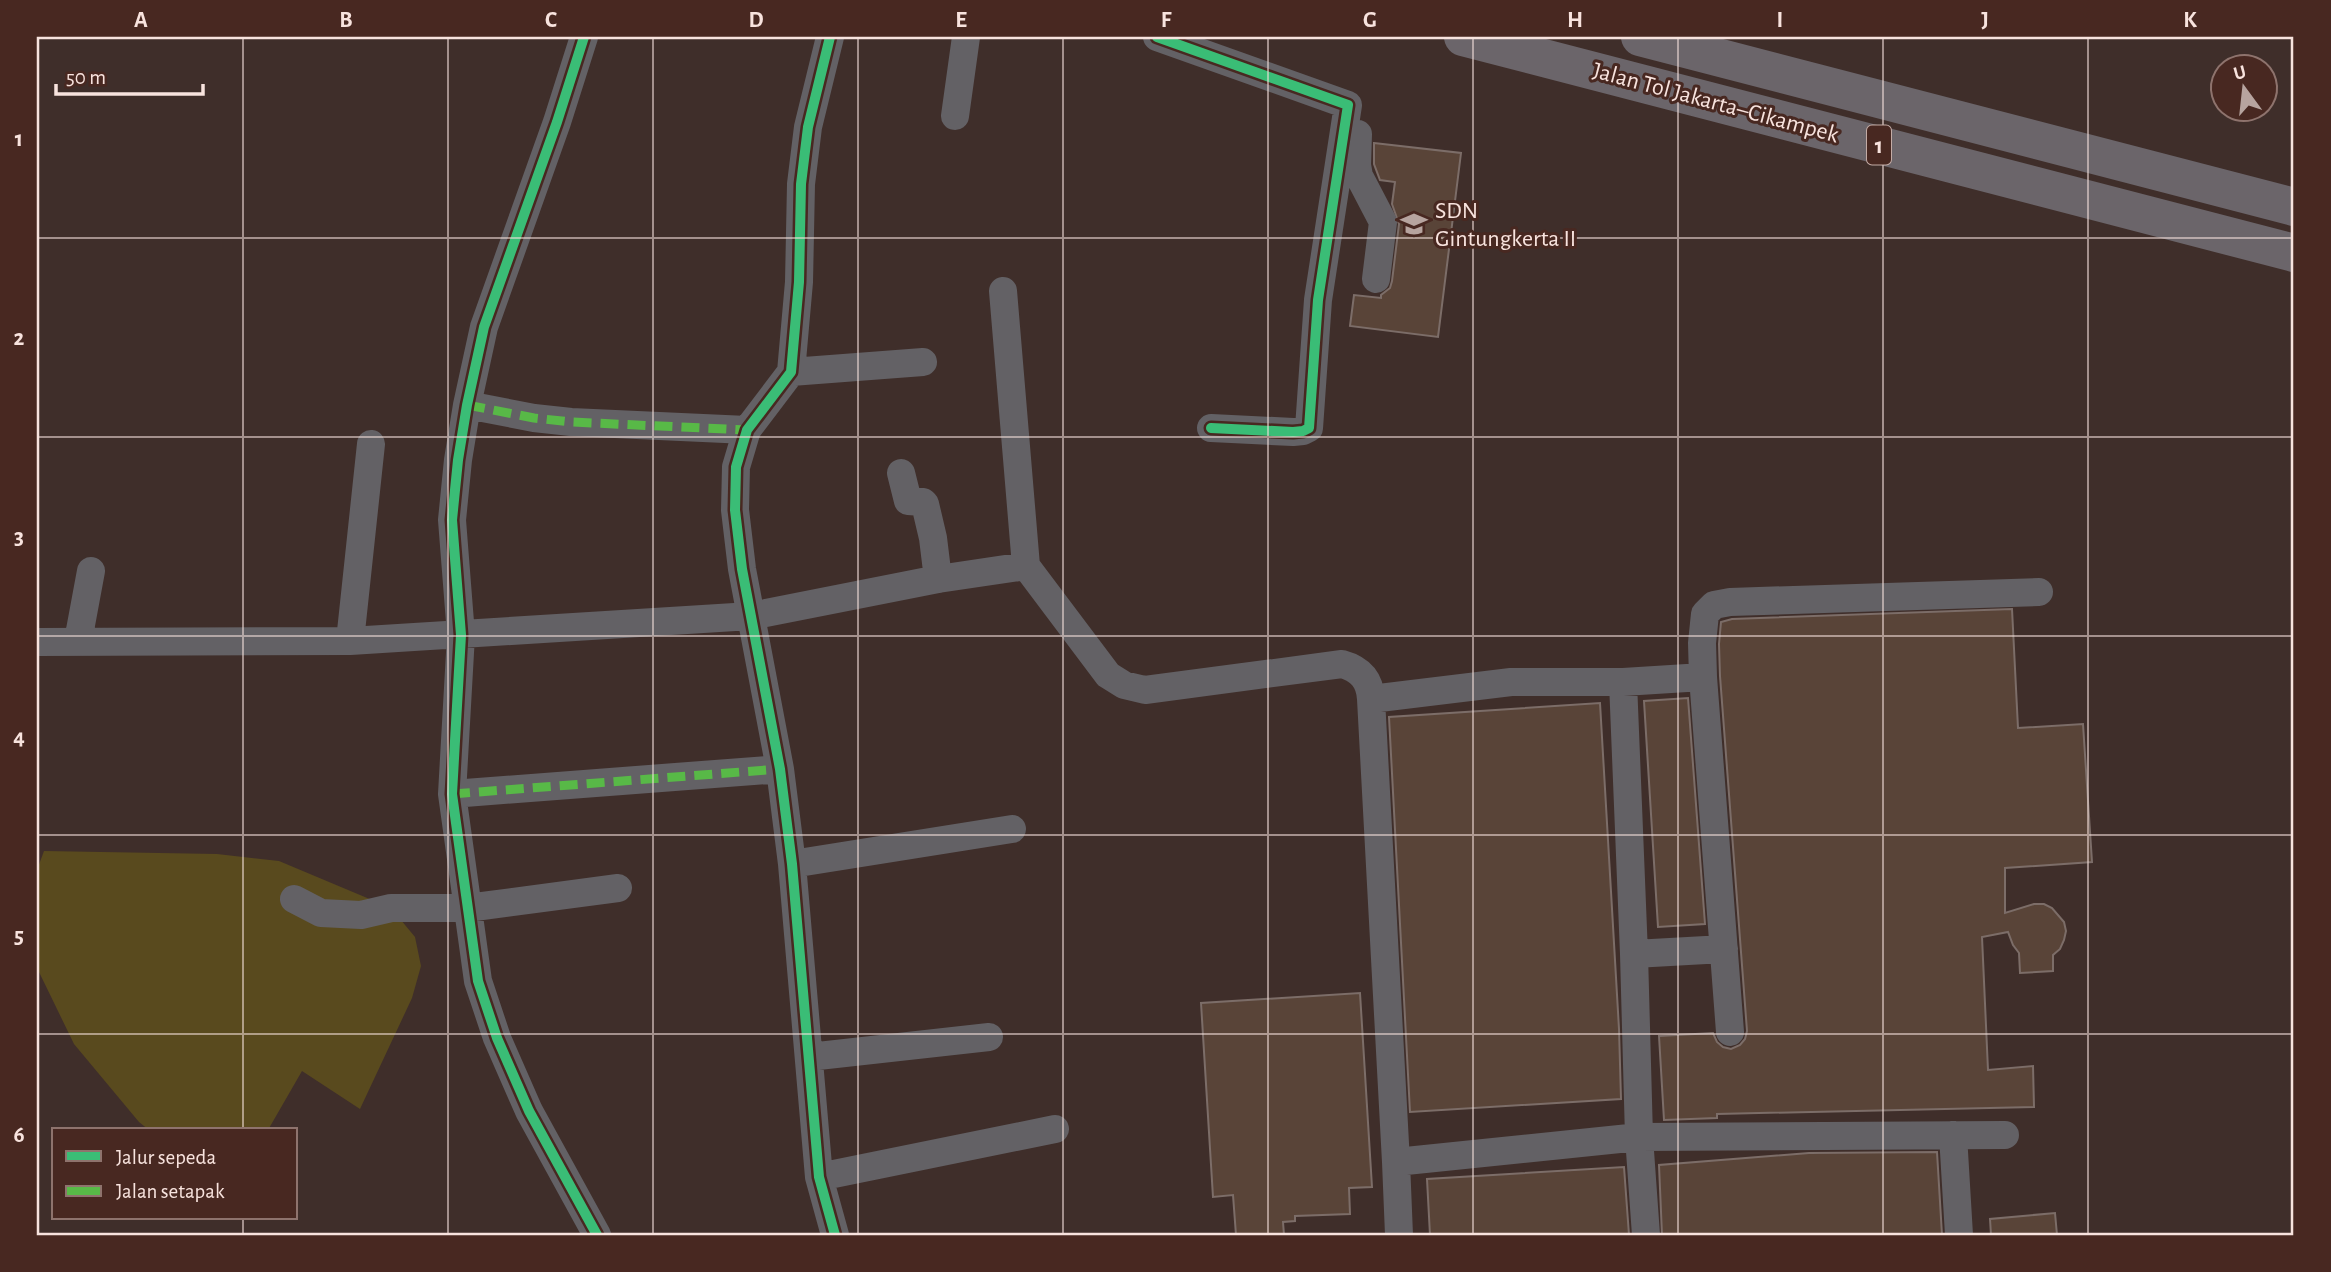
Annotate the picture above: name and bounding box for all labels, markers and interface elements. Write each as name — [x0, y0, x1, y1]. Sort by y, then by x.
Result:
text: A — [134, 9, 148, 32]
text: B — [339, 9, 353, 32]
text: C — [545, 9, 557, 32]
text: D — [748, 9, 764, 32]
text: E — [955, 9, 967, 32]
text: F — [1161, 9, 1172, 32]
text: G — [1363, 9, 1377, 32]
text: H — [1567, 9, 1583, 32]
text: I — [1777, 9, 1783, 32]
text: J — [1981, 9, 1989, 32]
text: K — [2183, 9, 2197, 32]
scale bar — [56, 52, 203, 96]
north arrow — [2208, 52, 2278, 122]
street label: Jalan Tol Jakarta–Cikampek — [1590, 59, 1841, 147]
text: U — [2232, 62, 2248, 84]
text: 50 m — [66, 67, 106, 88]
road number: 1 — [1867, 126, 1891, 164]
text: 1 — [15, 128, 23, 151]
place label: SDN Gintungkerta II — [1435, 199, 1576, 251]
school or university icon: SDN Gintungkerta II — [1399, 209, 1429, 239]
text: 2 — [14, 327, 25, 350]
text: 3 — [14, 526, 24, 549]
text: 4 — [13, 726, 25, 749]
text: 5 — [14, 925, 24, 948]
text: 6 — [13, 1124, 25, 1147]
legend — [52, 1128, 298, 1220]
text: Jalur sepeda — [116, 1147, 216, 1168]
text: Jalan setapak — [116, 1181, 225, 1202]

